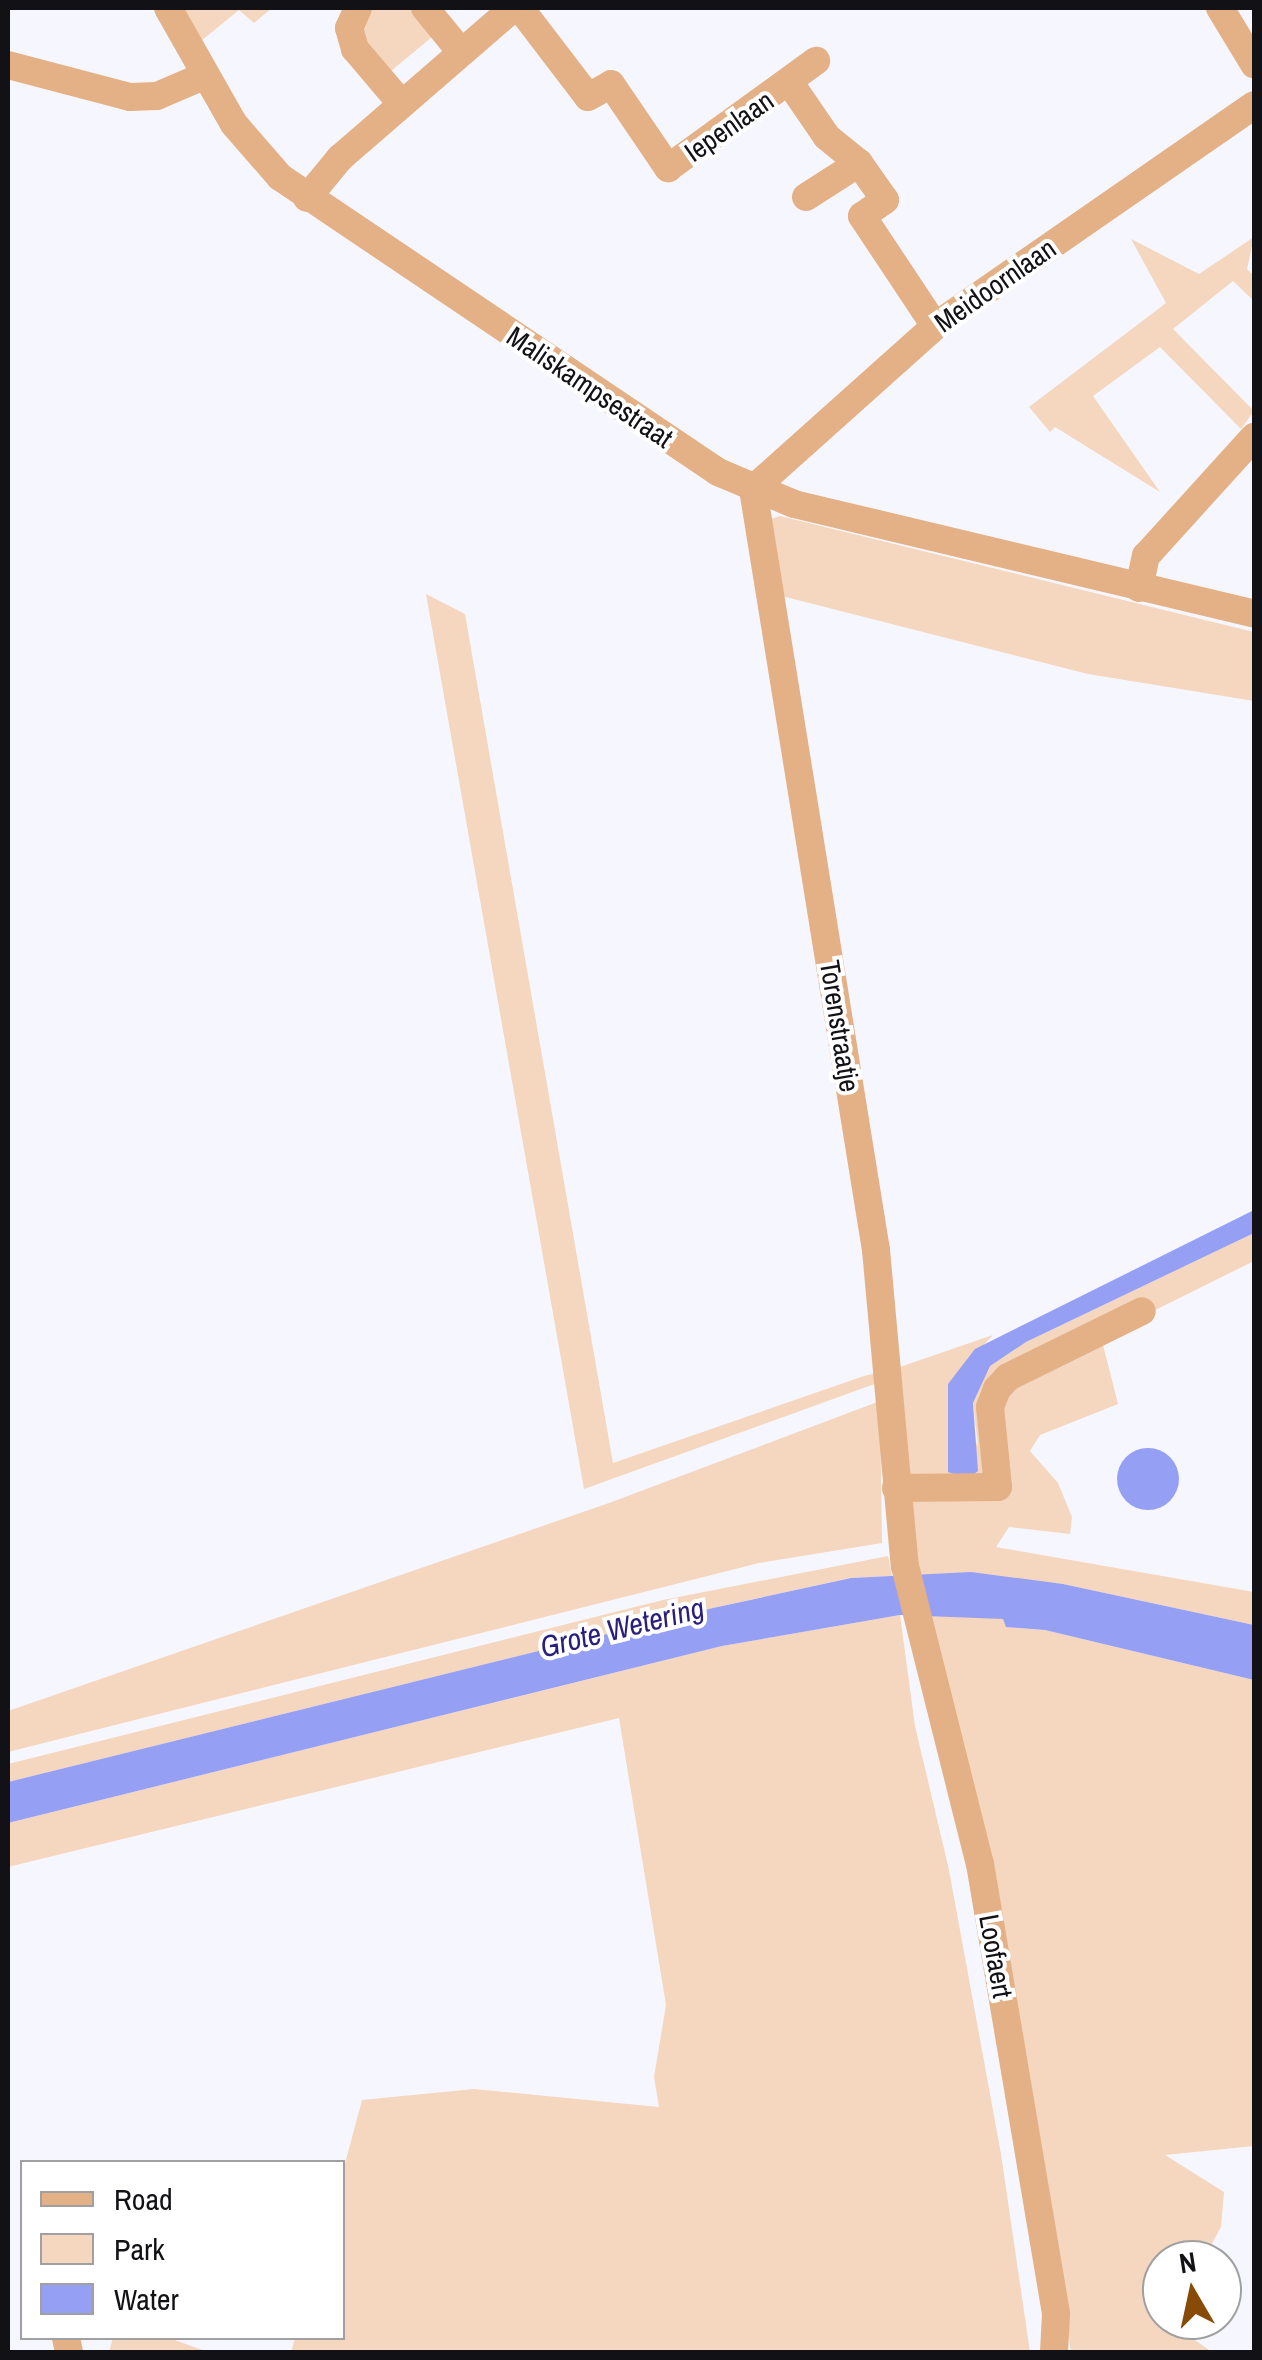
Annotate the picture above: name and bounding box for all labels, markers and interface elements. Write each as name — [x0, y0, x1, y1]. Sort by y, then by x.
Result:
street label: Iepenlaan — [678, 83, 780, 169]
street label: Meidoornlaan — [928, 231, 1062, 339]
street label: Maliskampsestraat — [501, 319, 679, 455]
street label: Torenstraatje — [813, 958, 867, 1094]
water label: Grote Wetering — [536, 1589, 708, 1665]
street label: Loofaert — [972, 1912, 1020, 2000]
legend — [20, 2160, 345, 2340]
text: Road — [114, 2179, 173, 2219]
text: Park — [114, 2229, 165, 2269]
north arrow — [1142, 2240, 1242, 2340]
text: N — [1176, 2242, 1199, 2282]
text: Water — [114, 2279, 179, 2319]

